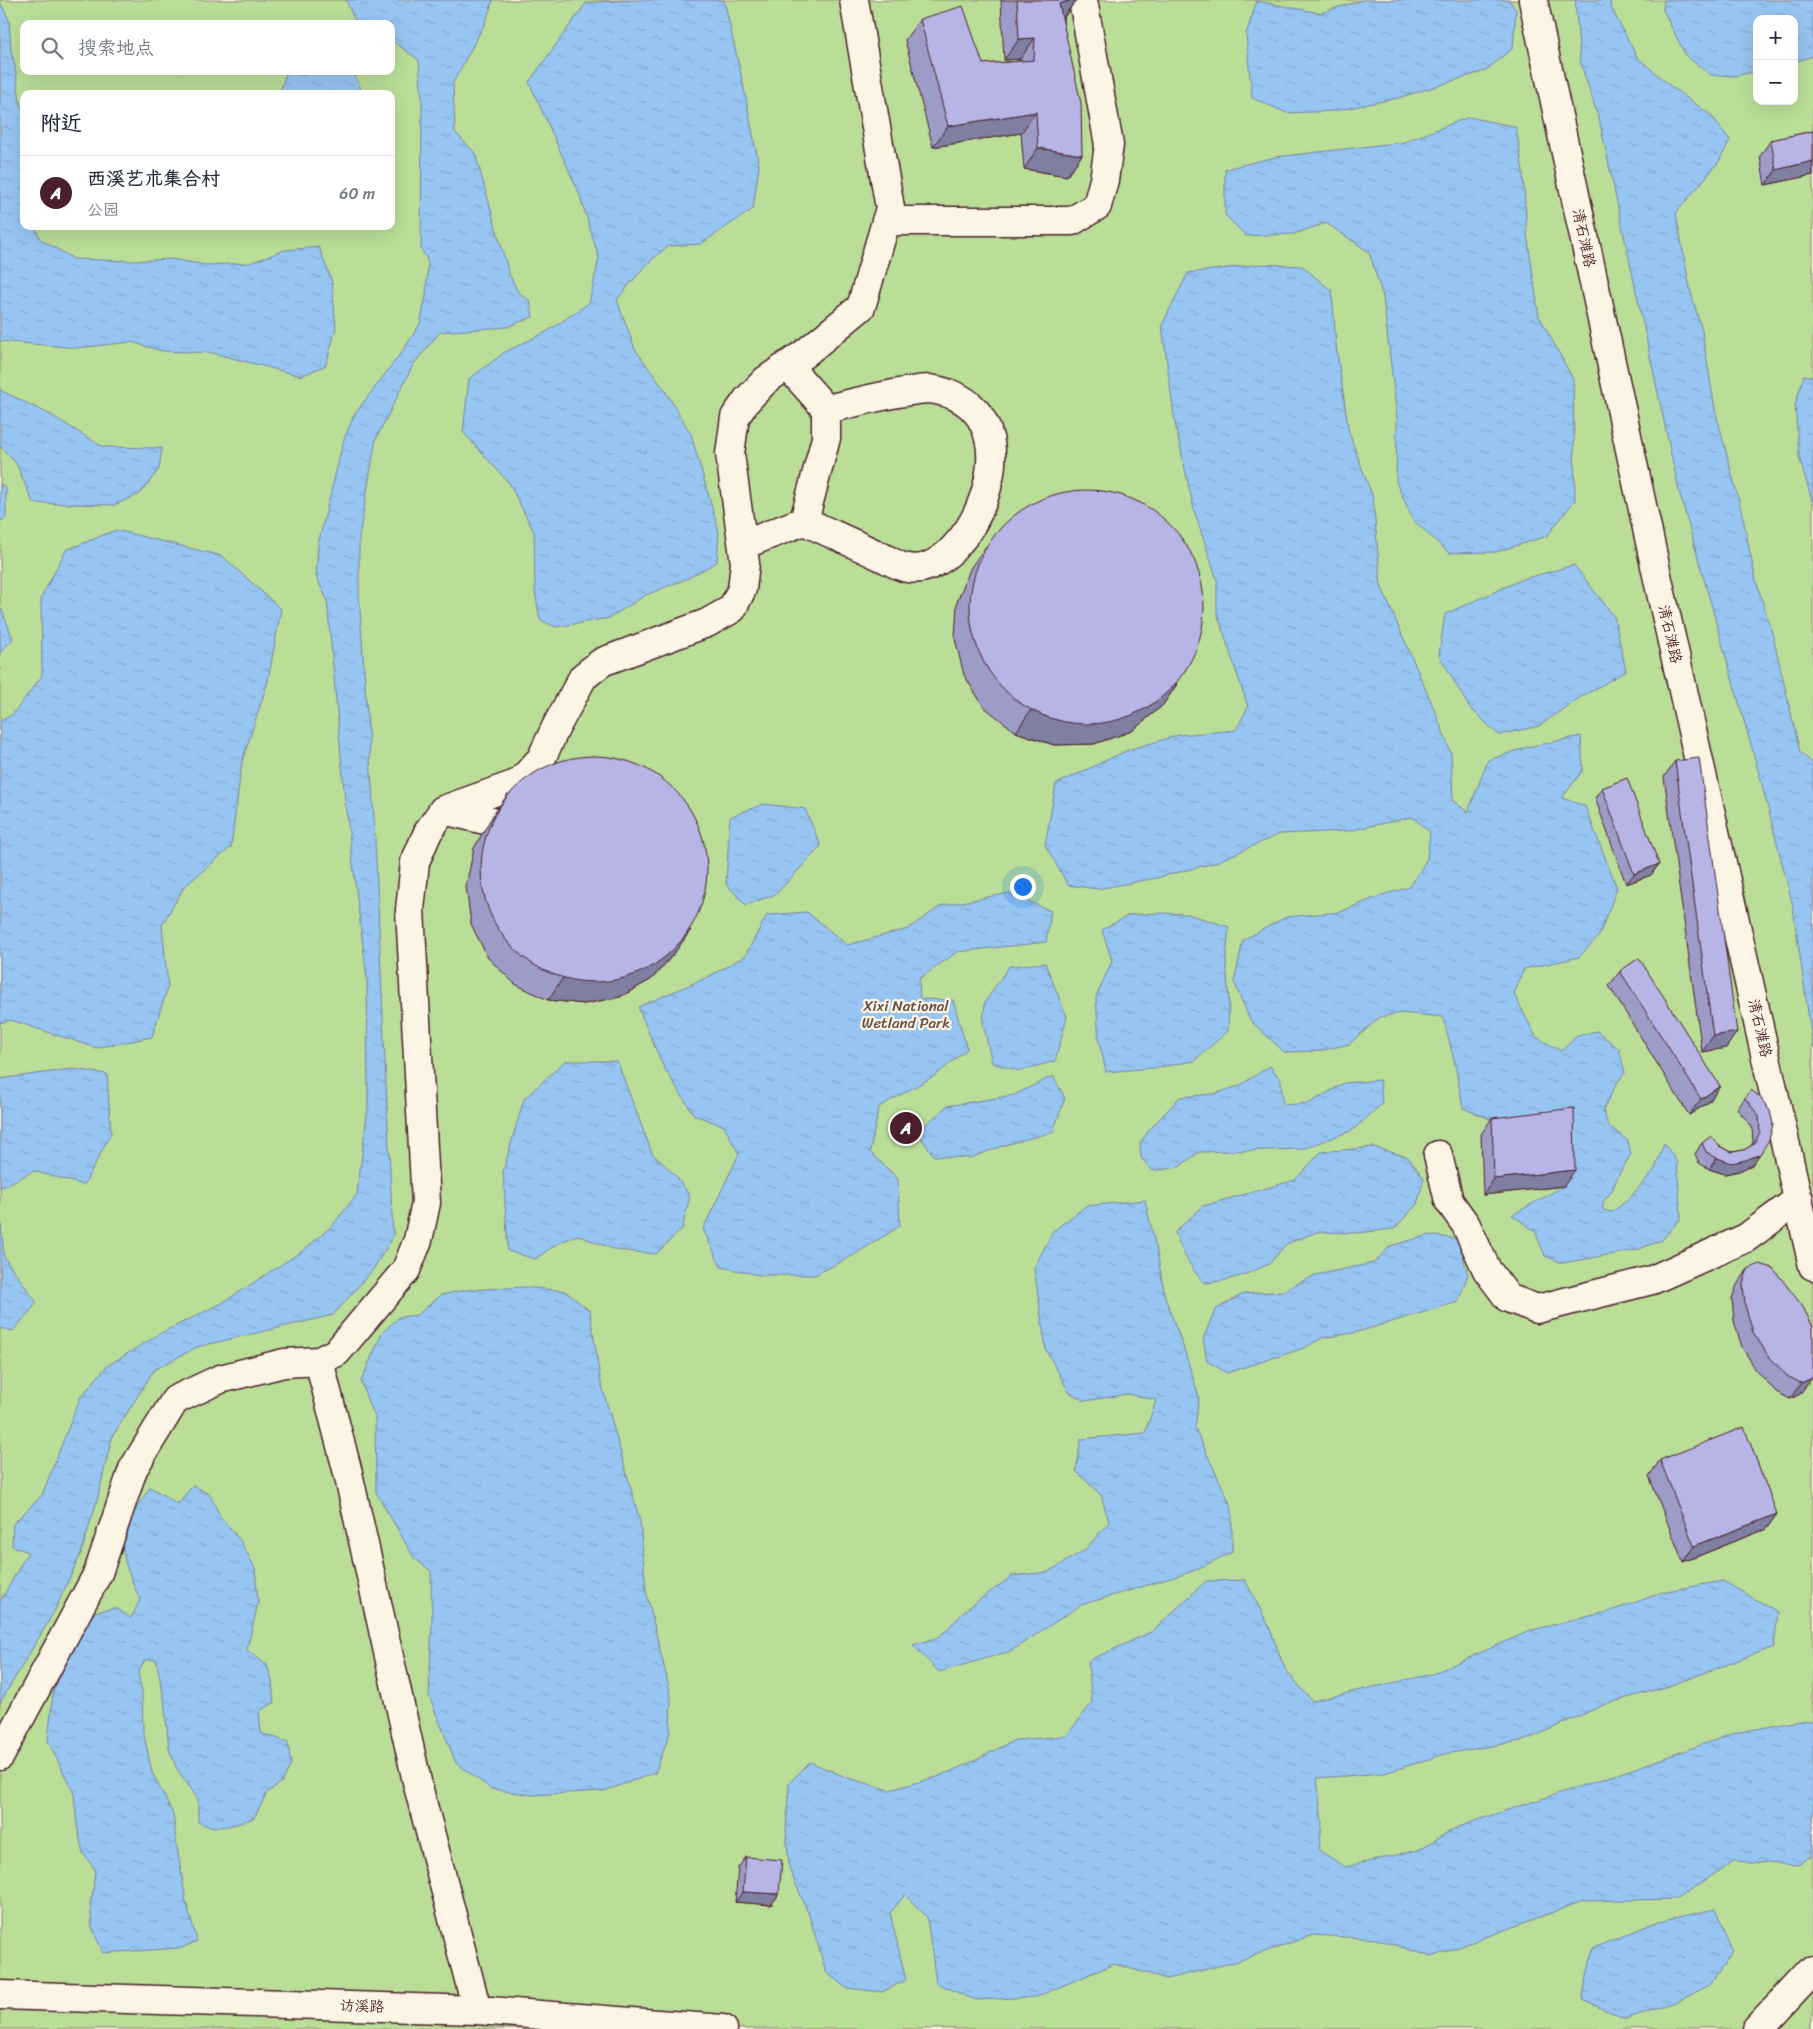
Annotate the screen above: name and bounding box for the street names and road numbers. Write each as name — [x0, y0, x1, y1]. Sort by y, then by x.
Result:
street label: 清石滩路 — [1565, 206, 1603, 270]
street label: 清石滩路 — [1651, 602, 1689, 666]
street label: 清石滩路 — [1741, 996, 1779, 1060]
street label: 访溪路 — [339, 1992, 385, 2020]

